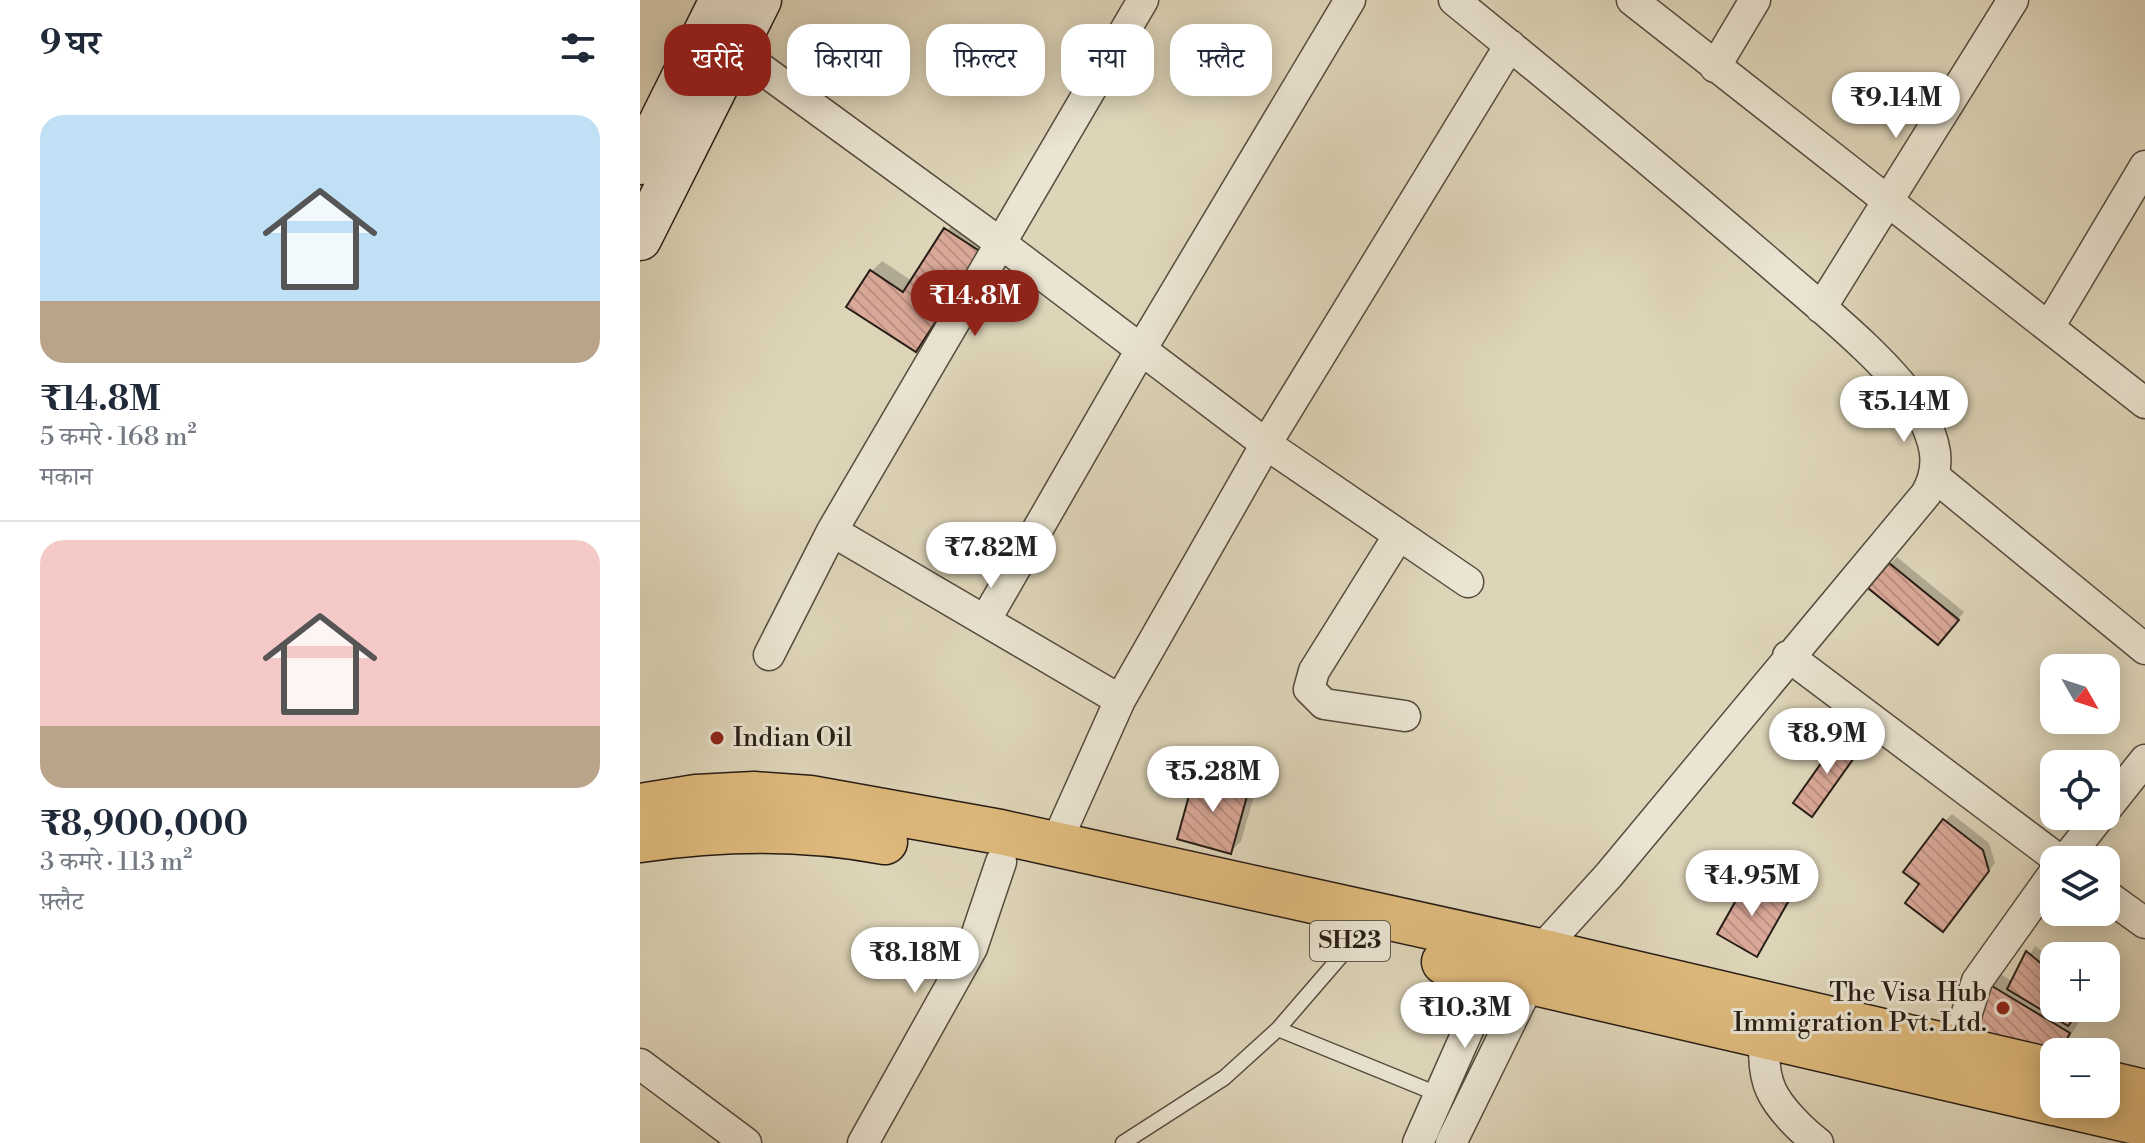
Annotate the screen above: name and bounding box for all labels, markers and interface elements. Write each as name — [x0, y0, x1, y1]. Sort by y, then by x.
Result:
text: 9 घर — [40, 23, 101, 65]
chip: खरीदें — [664, 24, 771, 96]
chip: किराया — [787, 24, 910, 96]
chip: फ़िल्टर — [926, 24, 1045, 96]
chip: नया — [1061, 24, 1154, 96]
chip: फ़्लैट — [1170, 24, 1272, 96]
icon: filters — [556, 26, 600, 70]
pin: ₹9.14M — [1831, 72, 1961, 140]
text: ₹9.14M — [1850, 82, 1942, 114]
icon: home — [248, 167, 392, 311]
pin: ₹14.8M — [910, 270, 1040, 338]
text: ₹14.8M — [929, 280, 1021, 312]
pin: ₹5.14M — [1839, 376, 1969, 444]
text: ₹14.8M — [40, 379, 161, 421]
text: ₹5.14M — [1858, 386, 1950, 418]
text: 5 कमरे · 168 m² — [40, 421, 197, 453]
text: मकान — [40, 461, 93, 493]
pin: ₹7.82M — [926, 522, 1056, 590]
text: ₹7.82M — [944, 532, 1038, 564]
icon: home — [248, 592, 392, 736]
north arrow — [2040, 654, 2120, 734]
map controls — [2040, 654, 2120, 1118]
pin: ₹8.9M — [1771, 708, 1883, 776]
text: ₹8.9M — [1787, 718, 1867, 750]
place label: Indian Oil — [733, 722, 853, 754]
marker: Indian Oil — [708, 729, 726, 747]
pin: ₹5.28M — [1148, 746, 1278, 814]
button: locate — [2040, 750, 2120, 830]
text: ₹5.28M — [1165, 756, 1261, 788]
text: ₹8,900,000 — [40, 804, 248, 846]
text: 3 कमरे · 113 m² — [40, 846, 192, 878]
button: layers — [2040, 846, 2120, 926]
pin: ₹4.95M — [1687, 850, 1817, 918]
text: ₹4.95M — [1704, 860, 1800, 892]
text: फ़्लैट — [40, 886, 83, 918]
road number: SH23 — [1310, 921, 1390, 961]
pin: ₹8.18M — [850, 927, 980, 995]
text: ₹8.18M — [869, 937, 961, 969]
button: + — [2040, 942, 2120, 1022]
place label: The Visa Hub Immigration Pvt. Ltd. — [1733, 977, 1987, 1039]
pin: ₹10.3M — [1400, 982, 1530, 1050]
text: ₹10.3M — [1418, 992, 1512, 1024]
marker: The Visa Hub Immigration Pvt. Ltd. — [1994, 999, 2012, 1017]
button: − — [2040, 1038, 2120, 1118]

